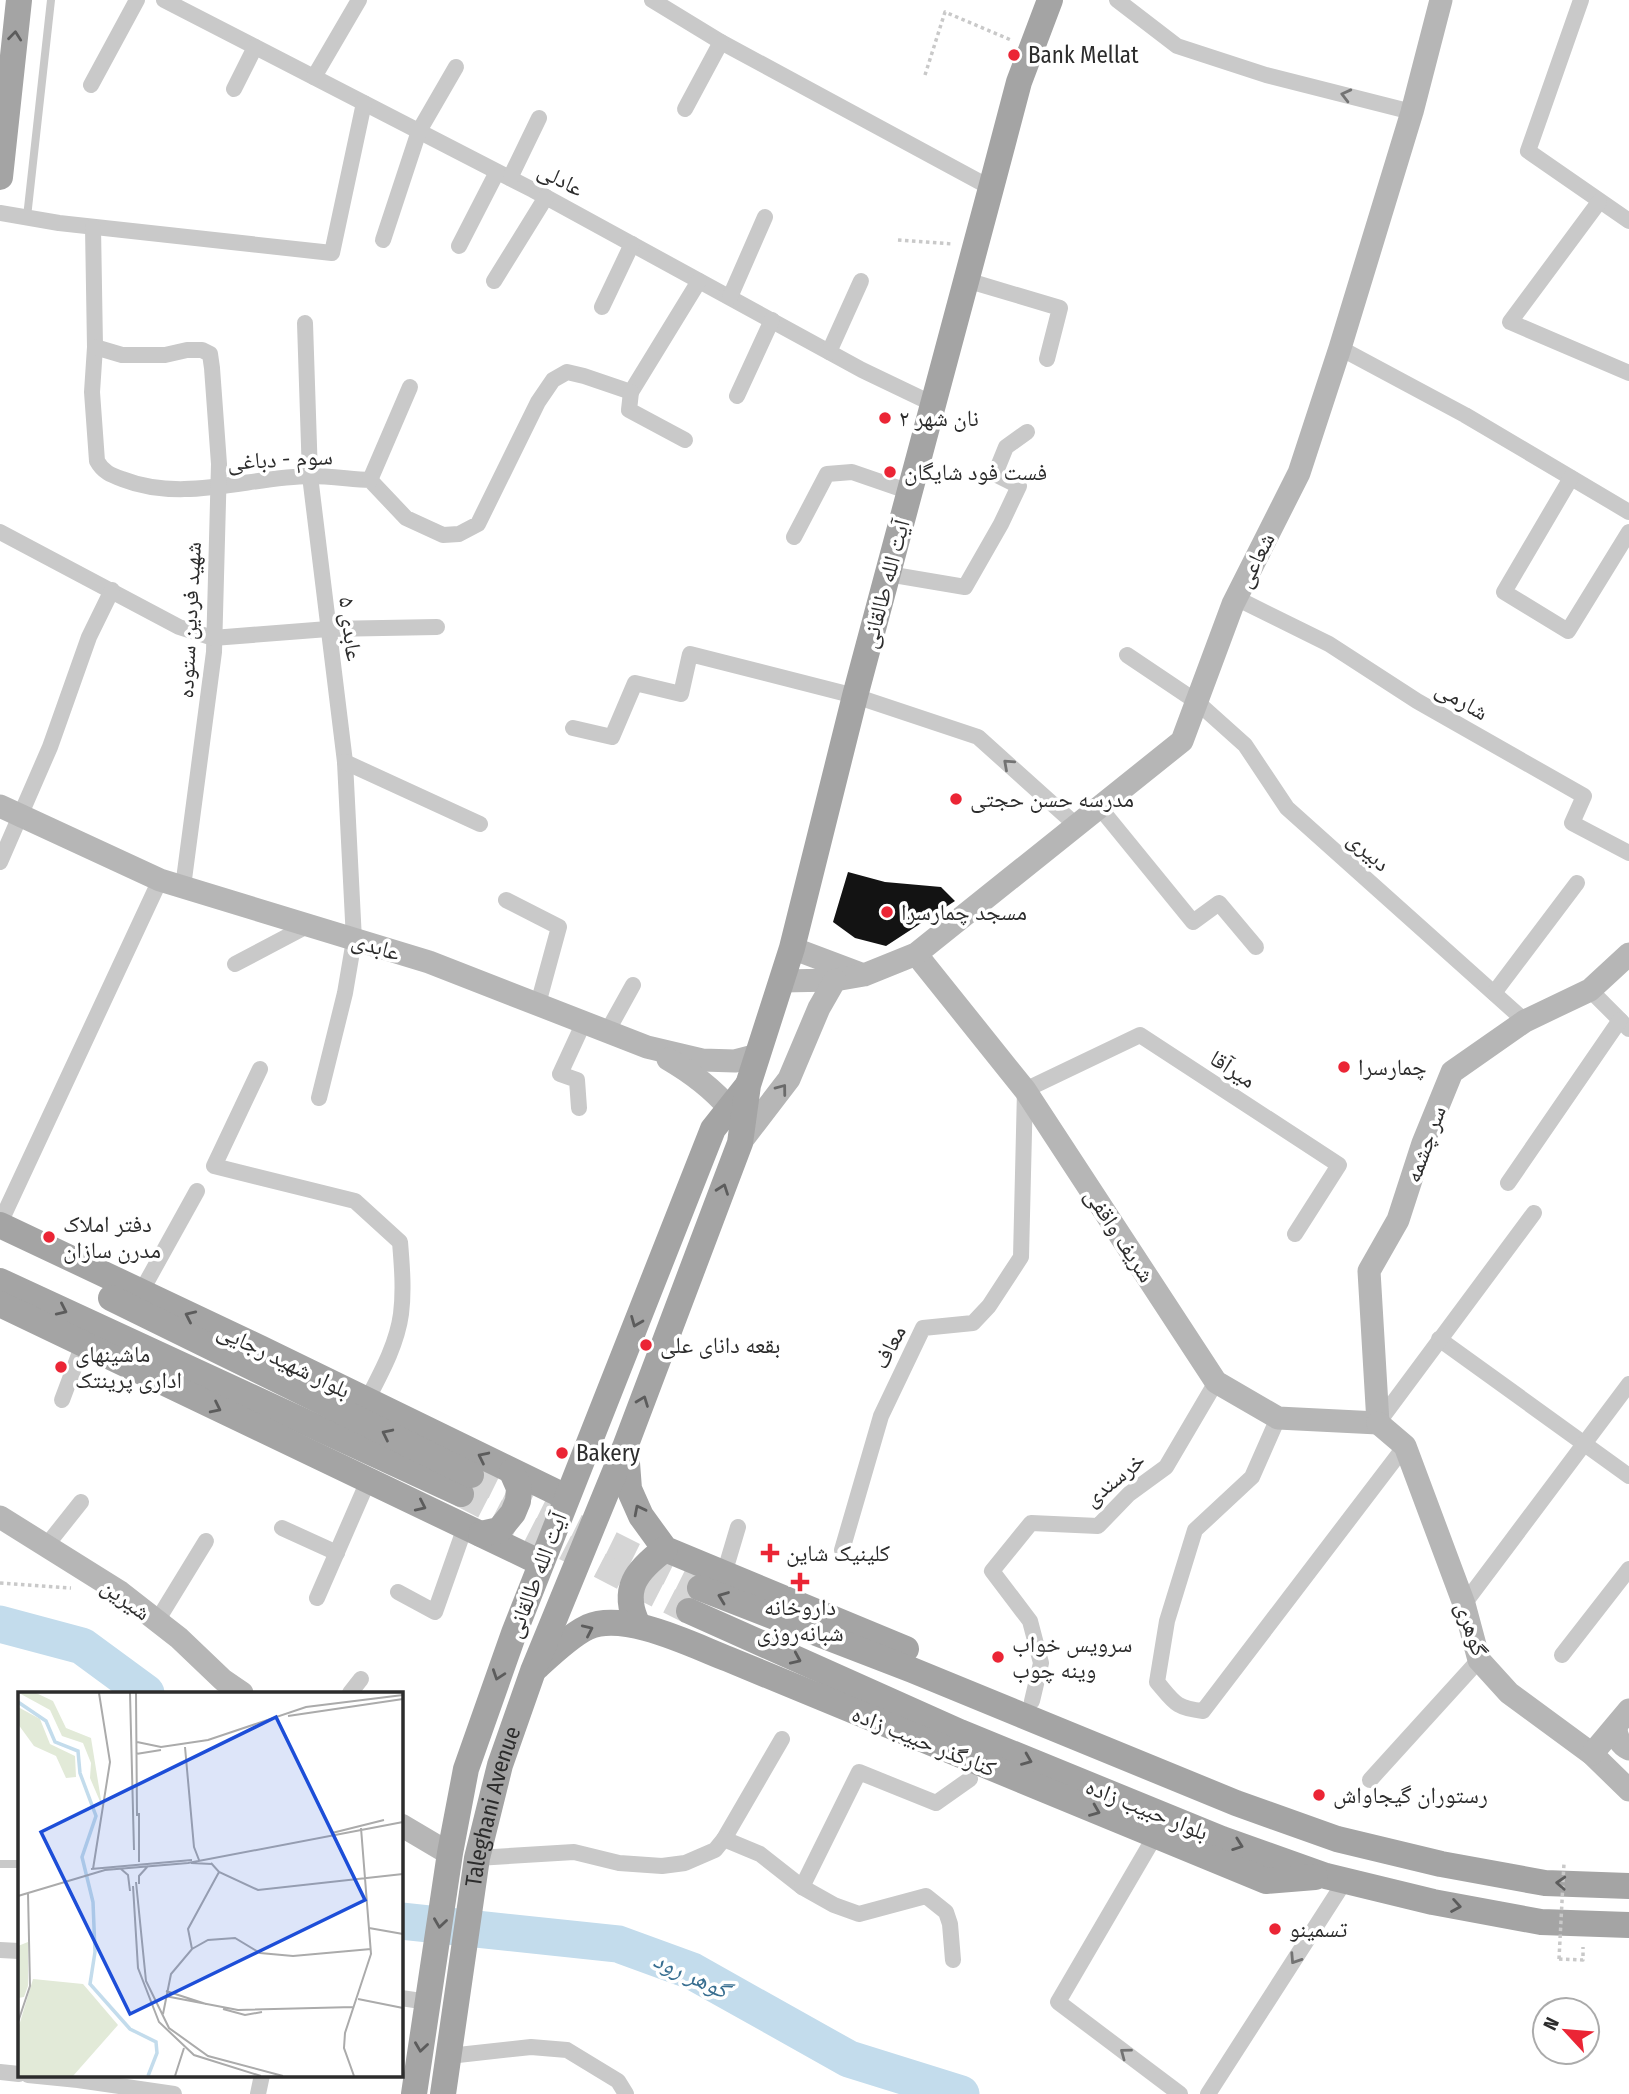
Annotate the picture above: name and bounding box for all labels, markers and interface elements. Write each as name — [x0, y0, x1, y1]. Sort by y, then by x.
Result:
one-way arrow — [8, 30, 23, 41]
place label: Bank Mellat — [1028, 41, 1139, 69]
marker: Bank Mellat — [1006, 47, 1022, 63]
one-way arrow — [1340, 89, 1352, 103]
street label: عادلی — [533, 155, 589, 203]
place label: نان شهر ۲ — [899, 404, 979, 432]
marker: نان شهر ۲ — [877, 410, 893, 426]
street label: سوم - دباغی — [227, 442, 334, 478]
place label: فست فود شایگان — [904, 458, 1047, 486]
marker: فست فود شایگان — [882, 464, 898, 480]
street label: آیت الله طالقانی — [854, 515, 916, 651]
street label: شعاعی — [1229, 528, 1281, 592]
street label: شهید فردین ستوده — [171, 541, 207, 699]
street label: عابدی ۵ — [333, 595, 369, 663]
street label: شارمی — [1431, 674, 1493, 726]
one-way arrow — [1003, 760, 1016, 772]
place label: مدرسه حسن حجتی — [970, 785, 1134, 813]
marker: مدرسه حسن حجتی — [948, 791, 964, 807]
street label: دبیری — [1342, 825, 1396, 877]
place label: مسجد چمارسرا — [901, 898, 1027, 926]
marker: مسجد چمارسرا — [879, 904, 895, 920]
street label: عابدی — [349, 925, 404, 967]
street label: میرآقا — [1205, 1044, 1261, 1094]
place label: چمارسرا — [1358, 1053, 1427, 1081]
marker: چمارسرا — [1336, 1059, 1352, 1075]
one-way arrow — [774, 1084, 786, 1096]
street label: سر چشمه — [1398, 1102, 1452, 1186]
street label: شریف واقفی — [1079, 1182, 1161, 1288]
one-way arrow — [715, 1183, 729, 1195]
place label: دفتر املاک مدرن سازان — [63, 1210, 161, 1264]
marker: دفتر املاک مدرن سازان — [41, 1229, 57, 1245]
one-way arrow — [55, 1302, 67, 1316]
one-way arrow — [185, 1310, 197, 1324]
street label: بلوار شهید رجایی — [213, 1316, 355, 1404]
one-way arrow — [630, 1316, 644, 1328]
street label: معاف — [866, 1320, 912, 1374]
place label: بقعه دانای علی — [660, 1331, 780, 1359]
marker: بقعه دانای علی — [638, 1337, 654, 1353]
place label: ماشینهای اداری پرینتک — [75, 1340, 182, 1394]
marker: ماشینهای اداری پرینتک — [53, 1359, 69, 1375]
one-way arrow — [634, 1396, 648, 1408]
one-way arrow — [209, 1400, 221, 1414]
one-way arrow — [382, 1428, 395, 1442]
place label: Bakery — [576, 1439, 641, 1467]
marker: Bakery — [554, 1445, 570, 1461]
street label: خرسندی — [1078, 1446, 1150, 1512]
one-way arrow — [478, 1452, 490, 1466]
one-way arrow — [414, 1498, 426, 1512]
one-way arrow — [634, 1505, 648, 1517]
street label: آیت الله طالقانی — [499, 1507, 573, 1642]
place label: کلینیک شاین — [786, 1539, 890, 1567]
marker: کلینیک شاین — [760, 1543, 780, 1563]
street label: شیرین — [96, 1572, 156, 1626]
marker: داروخانه شبانه‌روزی — [792, 1574, 808, 1590]
one-way arrow — [717, 1591, 729, 1605]
place label: داروخانه شبانه‌روزی — [756, 1593, 844, 1647]
street label: گوهری — [1450, 1598, 1494, 1660]
one-way arrow — [580, 1625, 593, 1638]
place label: سرویس خواب وینه چوب — [1012, 1630, 1133, 1684]
marker: سرویس خواب وینه چوب — [990, 1649, 1006, 1665]
one-way arrow — [789, 1651, 801, 1665]
one-way arrow — [492, 1669, 506, 1681]
inset map — [18, 1692, 402, 2076]
street label: کنارگذر حبیب زاده — [848, 1699, 1000, 1783]
street label: Taleghani Avenue — [459, 1723, 526, 1888]
one-way arrow — [1020, 1751, 1032, 1765]
street label: بلوار حبیب زاده — [1082, 1772, 1212, 1846]
place label: رستوران گیجاواش — [1333, 1781, 1488, 1809]
marker: رستوران گیجاواش — [1311, 1787, 1327, 1803]
one-way arrow — [1088, 1803, 1100, 1817]
one-way arrow — [1231, 1837, 1243, 1851]
one-way arrow — [1555, 1876, 1566, 1891]
one-way arrow — [1450, 1898, 1462, 1913]
place label: تسمینو — [1289, 1915, 1348, 1943]
one-way arrow — [432, 1917, 447, 1929]
marker: تسمینو — [1267, 1921, 1283, 1937]
water label: گوهر رود — [649, 1946, 738, 2007]
one-way arrow — [1291, 1951, 1303, 1964]
north arrow — [1531, 1996, 1601, 2066]
text: N — [1538, 2014, 1564, 2034]
one-way arrow — [414, 2041, 429, 2053]
one-way arrow — [1121, 2049, 1133, 2061]

